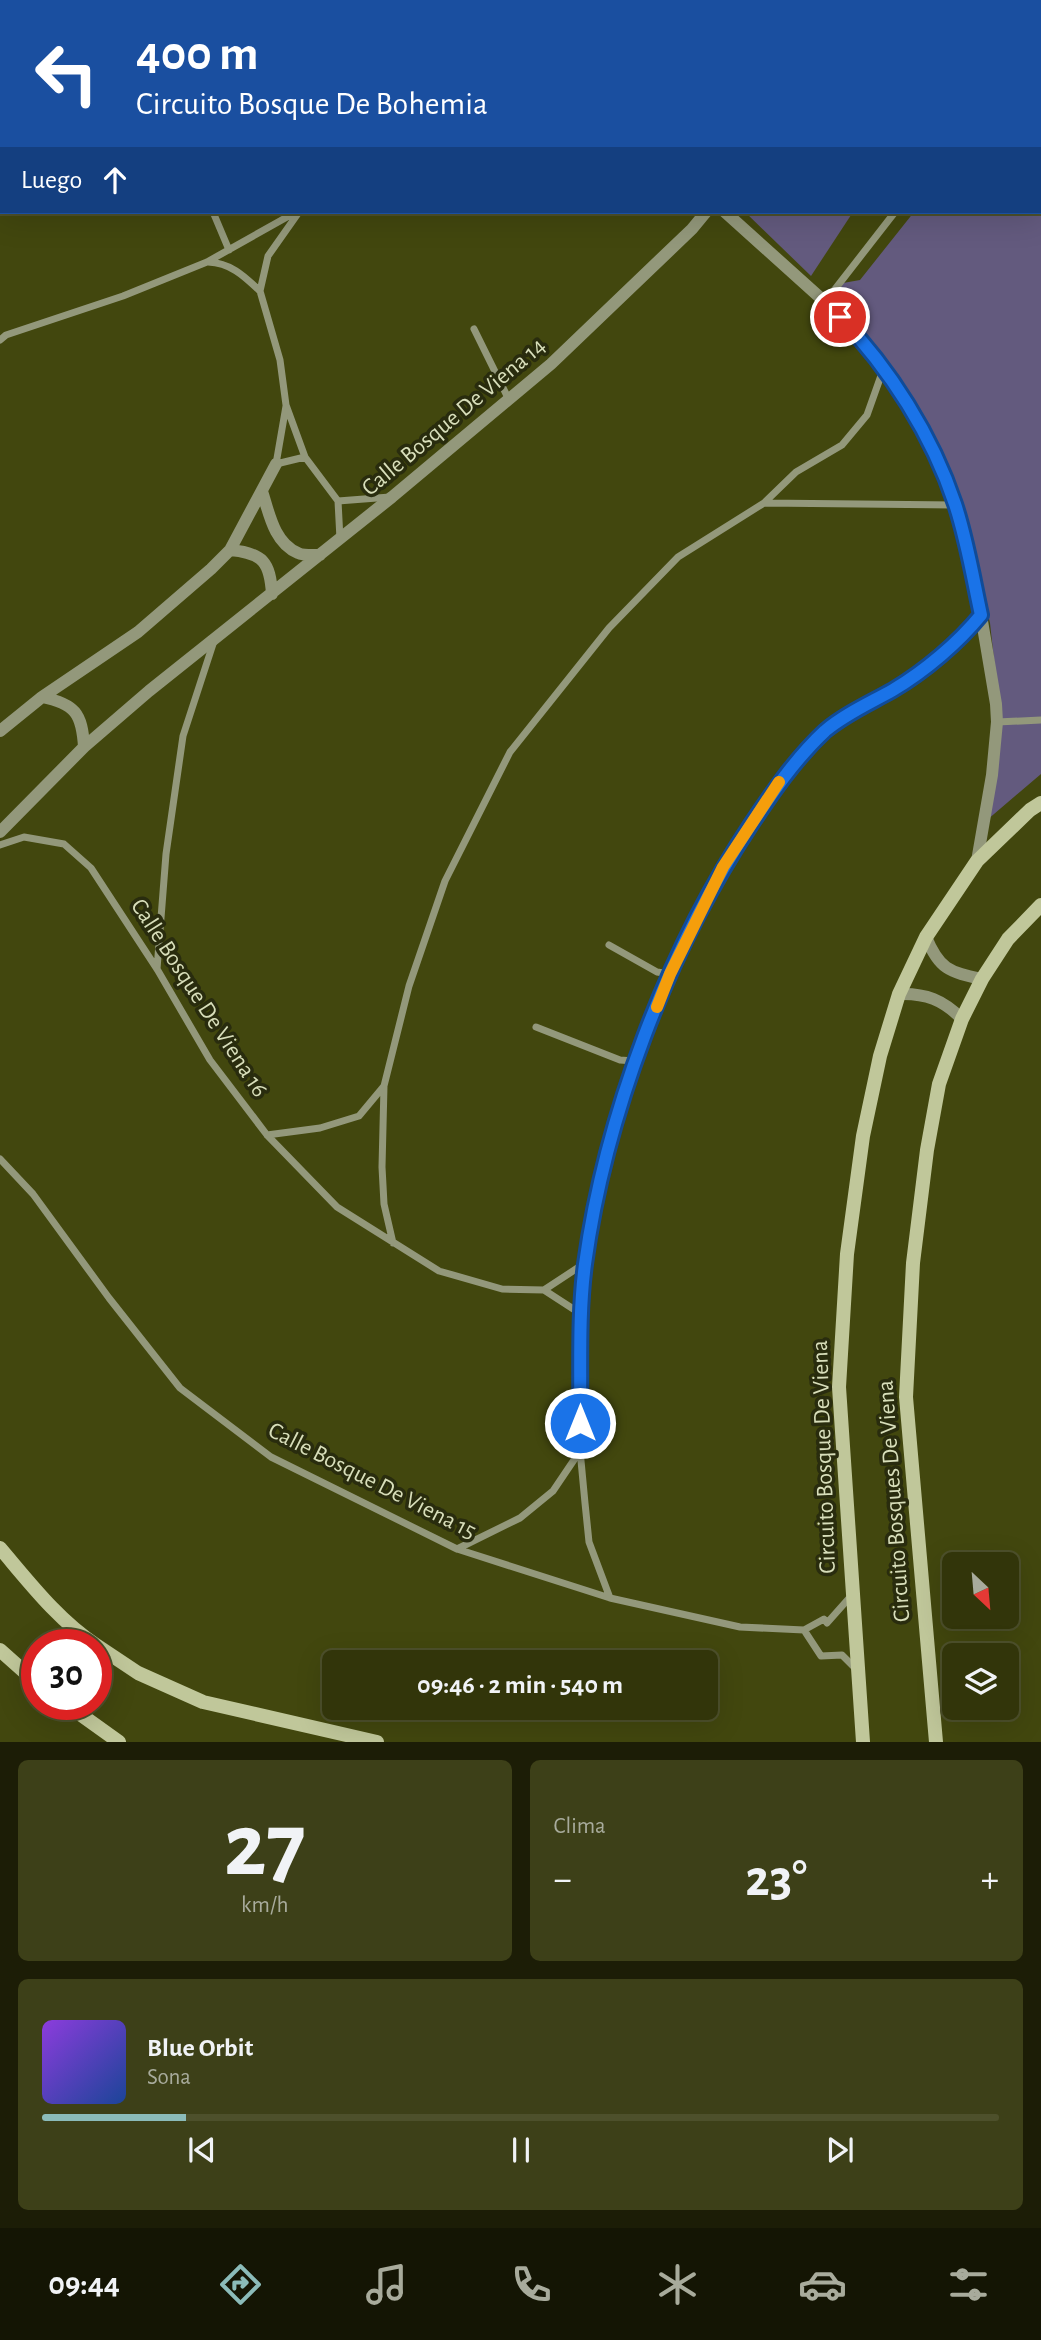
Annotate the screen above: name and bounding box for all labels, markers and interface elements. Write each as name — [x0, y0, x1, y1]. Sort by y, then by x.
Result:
icon: left — [21, 28, 112, 119]
text: 400 m — [136, 30, 259, 79]
text: Circuito Bosque De Bohemia — [136, 88, 488, 120]
icon: ahead — [96, 161, 134, 199]
text: Luego — [21, 167, 82, 193]
pin — [810, 287, 870, 347]
icon: arrive — [821, 298, 859, 336]
street label: Calle Bosque De Viena 14 — [358, 333, 550, 501]
street label: Calle Bosque De Viena 16 — [126, 895, 272, 1101]
street label: Circuito Bosque De Viena — [808, 1340, 840, 1574]
street label: Circuito Bosques De Viena — [874, 1379, 914, 1623]
position arrow — [543, 1386, 617, 1460]
street label: Calle Bosque De Viena 15 — [264, 1418, 480, 1544]
north arrow — [942, 1552, 1018, 1629]
map controls — [942, 1552, 1019, 1720]
speed limit sign: 30 — [21, 1629, 112, 1720]
button: layers — [942, 1643, 1019, 1720]
text: 09:46 · 2 min · 540 m — [417, 1672, 623, 1698]
text: 27 — [224, 1801, 306, 1892]
text: Clima — [554, 1815, 606, 1838]
text: 23° — [745, 1853, 807, 1905]
text: − — [554, 1861, 572, 1899]
text: + — [981, 1861, 999, 1899]
text: km/h — [241, 1894, 288, 1917]
text: Blue Orbit — [147, 2035, 253, 2061]
text: Sona — [147, 2066, 191, 2089]
icon: previous — [183, 2131, 221, 2169]
icon: pause — [502, 2131, 540, 2169]
icon: next — [821, 2131, 859, 2169]
icon: directions — [216, 2260, 265, 2309]
icon: music — [362, 2260, 411, 2309]
icon: phone — [507, 2260, 556, 2309]
icon: climate — [653, 2260, 702, 2309]
icon: car — [798, 2260, 847, 2309]
icon: filters — [944, 2260, 993, 2309]
text: 09:44 — [48, 2268, 120, 2300]

